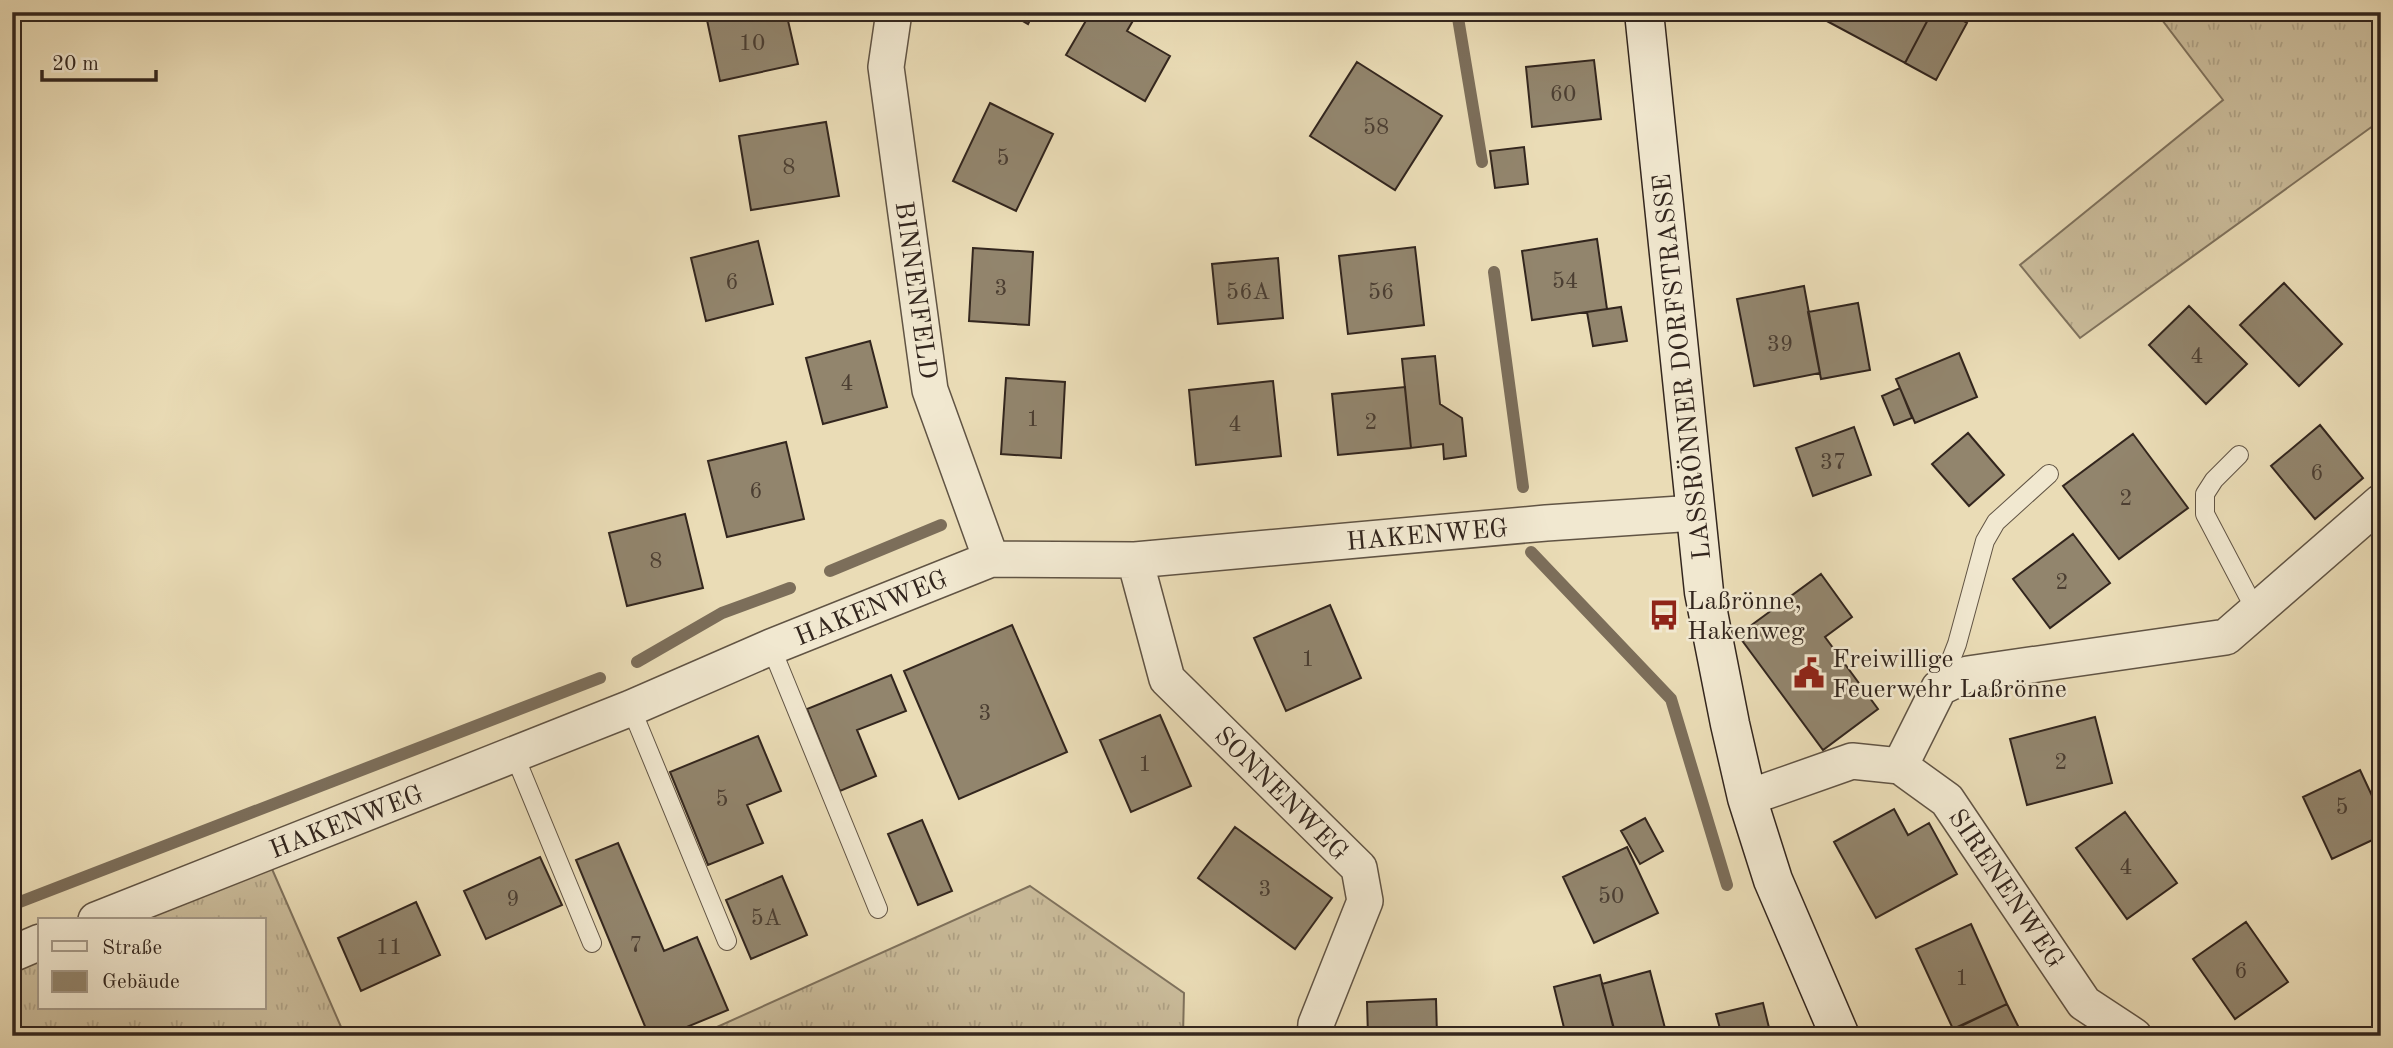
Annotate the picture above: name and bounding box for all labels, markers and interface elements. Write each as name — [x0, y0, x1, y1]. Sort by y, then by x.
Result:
house number: 10 — [739, 32, 765, 55]
scale bar — [42, 38, 156, 82]
text: 20 m — [52, 54, 99, 75]
house number: 60 — [1550, 83, 1576, 106]
house number: 58 — [1363, 116, 1389, 139]
house number: 5 — [996, 147, 1010, 170]
house number: 8 — [782, 156, 796, 179]
street label: LASSRÖNNER DORFSTRASSE — [1646, 172, 1716, 562]
street label: BINNENFELD — [890, 200, 940, 381]
house number: 54 — [1552, 270, 1578, 293]
house number: 6 — [725, 271, 739, 294]
house number: 3 — [994, 277, 1008, 300]
house number: 56A — [1226, 281, 1271, 304]
house number: 56 — [1368, 281, 1394, 304]
house number: 39 — [1767, 333, 1793, 356]
house number: 4 — [2190, 345, 2204, 368]
house number: 4 — [840, 372, 854, 395]
house number: 1 — [1026, 408, 1040, 431]
house number: 2 — [1364, 411, 1378, 434]
house number: 4 — [1228, 413, 1242, 436]
house number: 37 — [1820, 451, 1846, 474]
house number: 6 — [2310, 462, 2324, 485]
house number: 6 — [749, 480, 763, 503]
house number: 2 — [2119, 487, 2133, 510]
street label: HAKENWEG — [1345, 516, 1509, 556]
house number: 8 — [649, 550, 663, 573]
street label: HAKENWEG — [792, 566, 952, 651]
house number: 2 — [2055, 571, 2069, 594]
place label: Laßrönne, Hakenweg — [1687, 589, 1805, 645]
bus stop icon: Laßrönne, Hakenweg — [1647, 598, 1681, 632]
place label: Freiwillige Feuerwehr Laßrönne — [1832, 647, 2067, 703]
house number: 1 — [1301, 648, 1315, 671]
public building icon: Freiwillige Feuerwehr Laßrönne — [1792, 656, 1826, 690]
house number: 3 — [978, 702, 992, 725]
street label: SONNENWEG — [1209, 723, 1352, 866]
house number: 2 — [2054, 751, 2068, 774]
house number: 1 — [1138, 753, 1152, 776]
street label: HAKENWEG — [266, 782, 427, 864]
house number: 5 — [715, 788, 729, 811]
house number: 5 — [2335, 796, 2349, 819]
street label: SIRENENWEG — [1943, 805, 2068, 973]
house number: 4 — [2119, 856, 2133, 879]
house number: 3 — [1258, 878, 1272, 901]
house number: 50 — [1598, 885, 1624, 908]
house number: 9 — [506, 888, 520, 911]
house number: 5A — [751, 907, 782, 930]
legend — [38, 918, 266, 1010]
house number: 7 — [629, 934, 643, 957]
house number: 11 — [376, 936, 402, 959]
text: Straße — [102, 938, 162, 959]
house number: 6 — [2234, 960, 2248, 983]
house number: 1 — [1955, 967, 1969, 990]
text: Gebäude — [102, 972, 180, 993]

